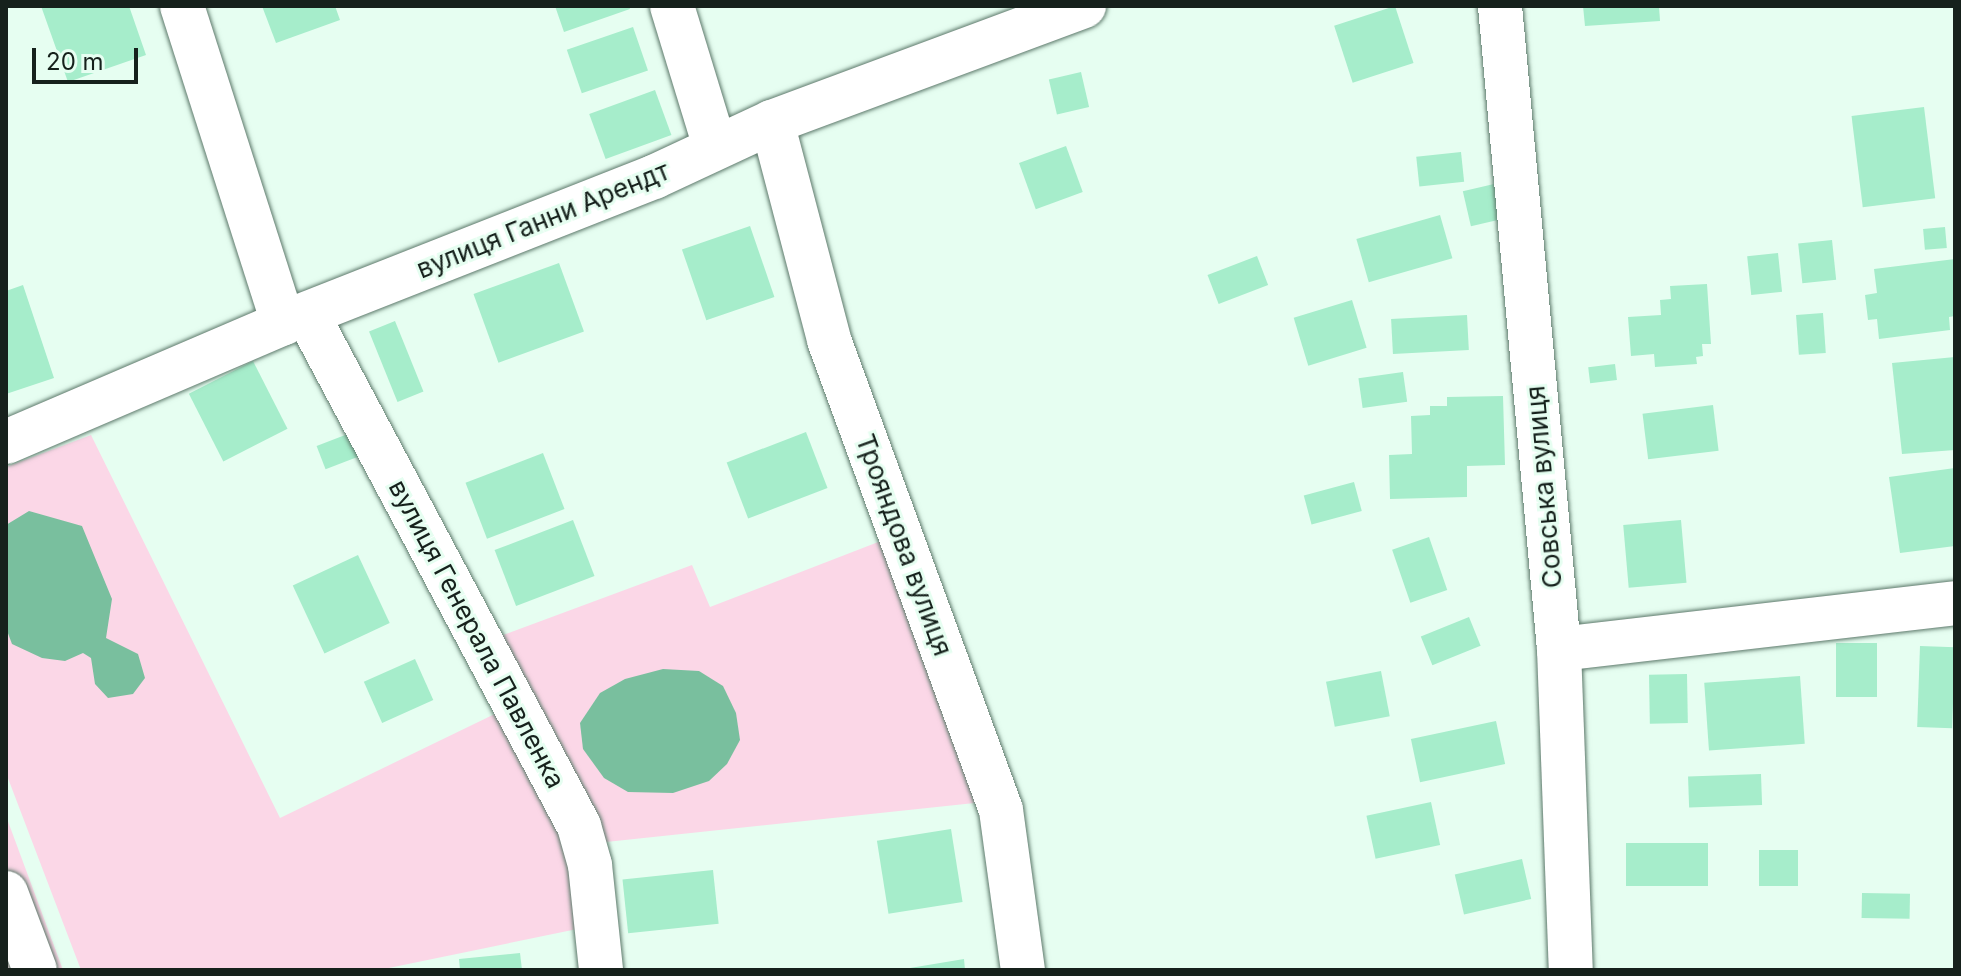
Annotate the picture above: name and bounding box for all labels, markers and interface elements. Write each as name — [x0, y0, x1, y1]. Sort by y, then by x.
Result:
scale bar — [36, 32, 142, 82]
text: 20 m — [46, 47, 104, 76]
street label: вулиця Ганни Арендт — [412, 155, 674, 285]
street label: Совська вулиця — [1520, 385, 1568, 589]
street label: Трояндова вулиця — [849, 430, 959, 660]
street label: вулиця Генерала Павленка — [382, 474, 572, 794]

